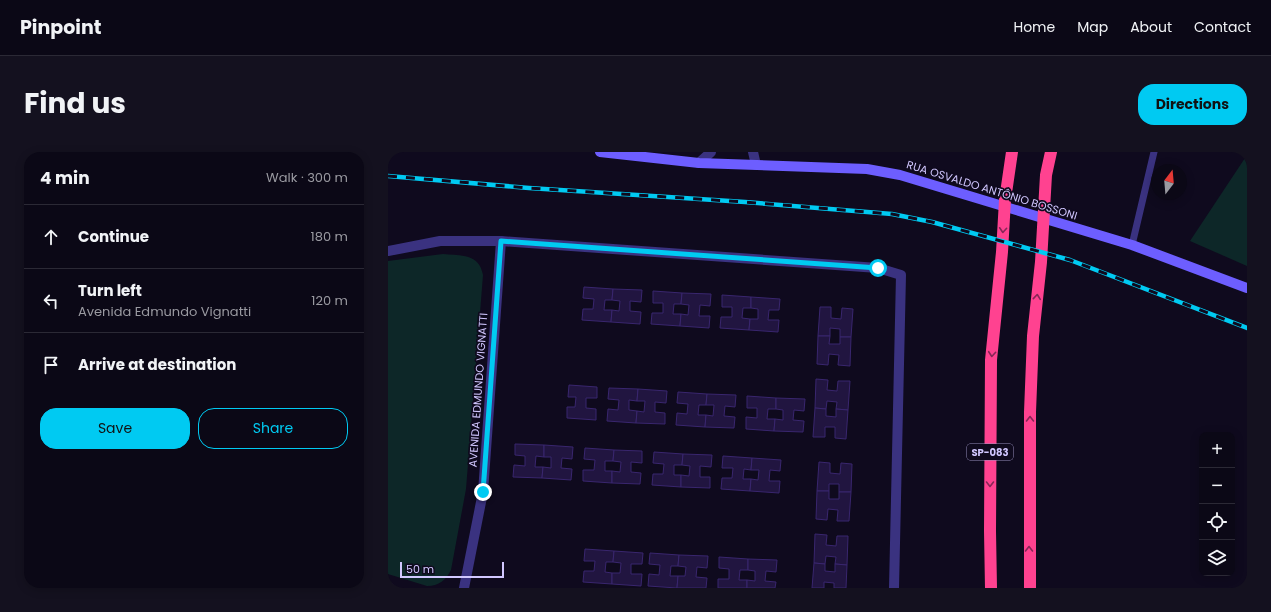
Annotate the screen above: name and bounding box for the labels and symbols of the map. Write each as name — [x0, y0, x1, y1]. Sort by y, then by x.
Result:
street label: RUA OSVALDO ANTÔNIO BOSSONI — [905, 156, 1079, 224]
north arrow — [1151, 164, 1187, 200]
one-way arrow — [999, 227, 1008, 233]
route start — [869, 259, 887, 277]
one-way arrow — [1032, 294, 1041, 300]
street label: AVENIDA EDMUNDO VIGNATTI — [465, 312, 491, 468]
one-way arrow — [987, 351, 996, 357]
one-way arrow — [1026, 416, 1034, 422]
road number: SP-083 — [967, 444, 1013, 460]
one-way arrow — [986, 481, 994, 487]
route end — [474, 483, 492, 501]
one-way arrow — [1025, 546, 1033, 552]
scale bar — [400, 560, 504, 579]

